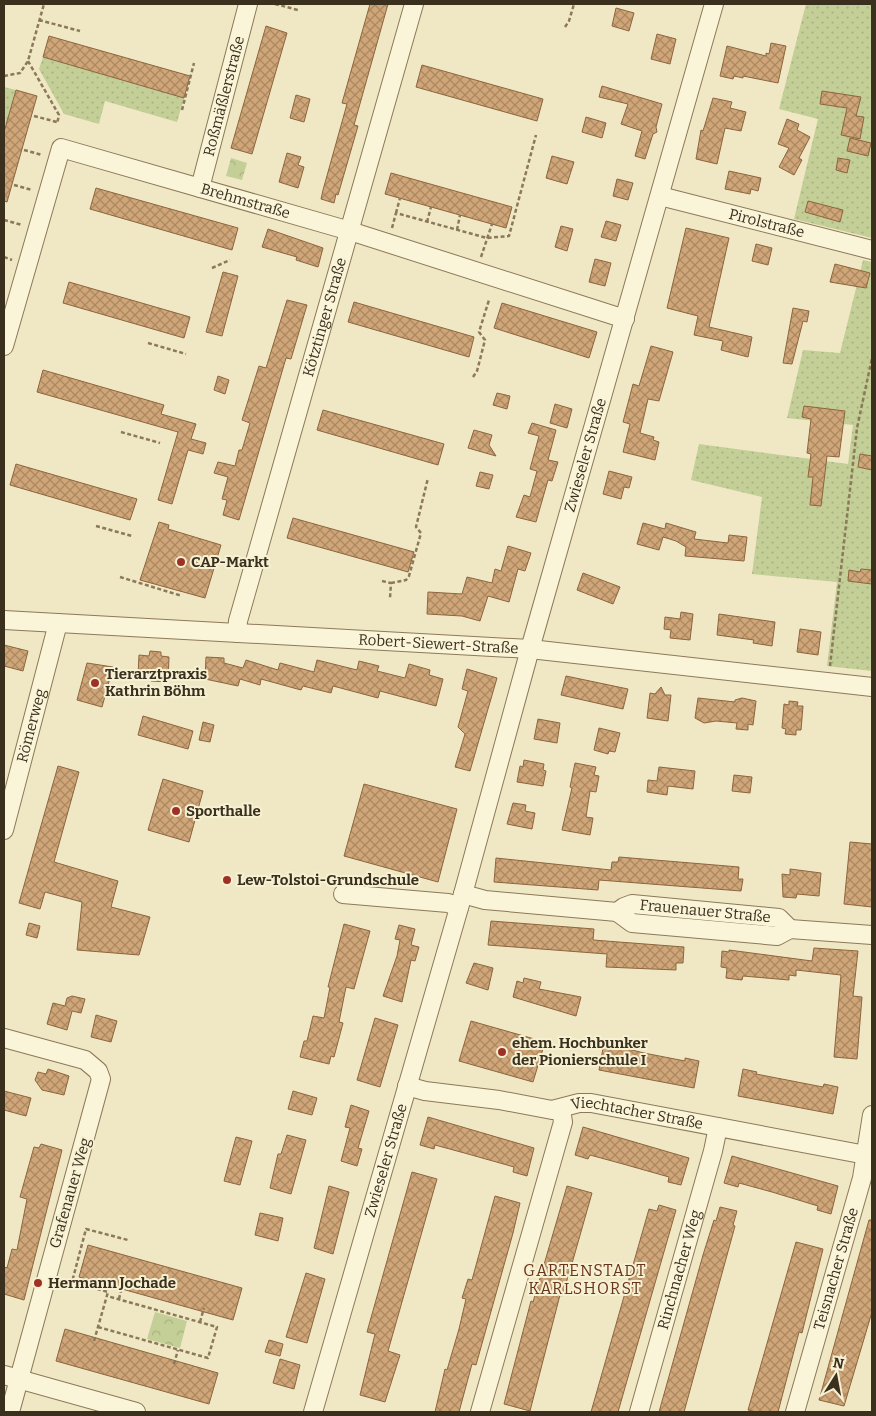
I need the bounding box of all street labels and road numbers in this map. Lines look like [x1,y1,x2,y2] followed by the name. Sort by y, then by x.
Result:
[200,34,248,158] street label: Roßmäßlerstraße
[199,180,292,222] street label: Brehmstraße
[727,205,806,241] street label: Pirolstraße
[299,255,350,379] street label: Kötztinger Straße
[561,396,610,514] street label: Zwieseler Straße
[358,631,519,657] street label: Robert-Siewert-Straße
[13,687,50,764] street label: Römerweg
[639,896,771,926] street label: Frauenauer Straße
[569,1094,705,1133] street label: Viechtacher Straße
[361,1101,411,1219] street label: Zwieseler Straße
[46,1136,94,1250] street label: Grafenauer Weg
[810,1205,862,1332] street label: Teisnacher Straße
[654,1208,705,1332] street label: Rinchnacher Weg

